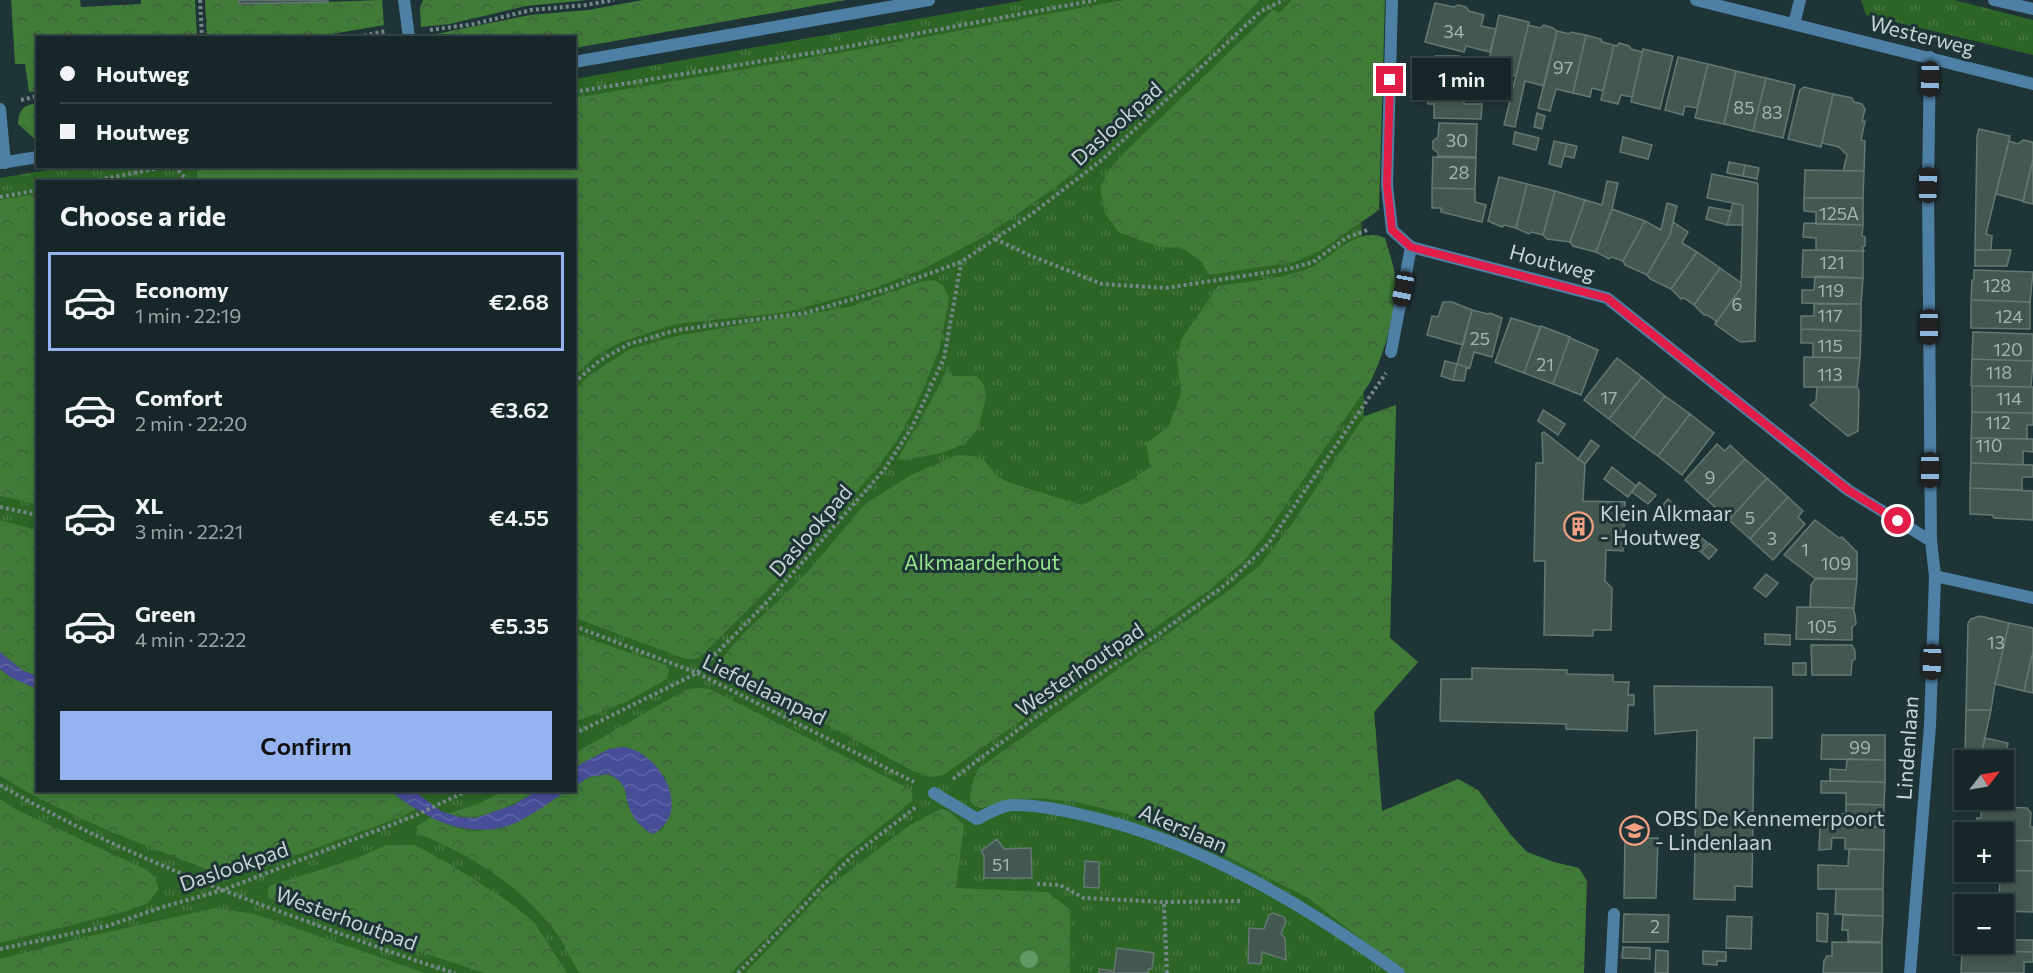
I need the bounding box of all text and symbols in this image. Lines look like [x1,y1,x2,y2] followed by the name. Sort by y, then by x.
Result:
[1867,9,1977,60] street label: Westerweg
[1443,20,1465,42] house number: 34
[1553,56,1573,78] house number: 97
[1411,59,1510,101] callout: 1 min
[96,60,189,87] text: Houtweg
[1921,61,1939,97] car
[1376,66,1403,93] route end
[1438,67,1485,91] text: 1 min
[1066,76,1166,170] street label: Daslookpad
[1733,96,1755,118] house number: 85
[1761,101,1783,123] house number: 83
[96,118,189,145] text: Houtweg
[1446,129,1468,151] house number: 30
[1449,161,1470,183] house number: 28
[1919,167,1937,203] car
[60,199,226,232] text: Choose a ride
[1819,202,1859,224] house number: 125A
[1507,238,1598,285] street label: Houtweg
[1819,251,1845,273] house number: 121
[1391,270,1415,308] car
[1983,274,2011,296] house number: 128
[63,275,117,329] icon: car
[135,276,229,303] text: Economy
[1818,279,1844,301] house number: 119
[489,288,549,315] text: €2.68
[1732,293,1742,315] house number: 6
[135,303,241,327] text: 1 min · 22:19
[1818,304,1842,326] house number: 117
[1995,305,2023,327] house number: 124
[1920,309,1938,345] car
[1470,327,1490,349] house number: 25
[1817,334,1843,356] house number: 115
[1993,338,2023,360] house number: 120
[1536,353,1554,375] house number: 21
[1986,361,2012,383] house number: 118
[1817,363,1843,385] house number: 113
[63,383,117,437] icon: car
[135,384,223,411] text: Comfort
[1600,386,1618,408] house number: 17
[1996,387,2022,409] house number: 114
[490,396,549,423] text: €3.62
[135,411,247,435] text: 2 min · 22:20
[1985,411,2011,433] house number: 112
[1975,434,2003,456] house number: 110
[1921,452,1939,488] car
[1705,466,1715,488] house number: 9
[763,479,856,581] street label: Daslookpad
[63,491,117,545] icon: car
[135,492,163,519] text: XL
[1600,500,1732,549] place label: Klein Alkmaar - Houtweg
[489,504,549,531] text: €4.55
[1745,506,1755,528] house number: 5
[1884,507,1911,534] route start
[1563,510,1595,542] building icon: Klein Alkmaar - Houtweg
[135,519,243,543] text: 3 min · 22:21
[1767,527,1777,549] house number: 3
[1801,538,1809,560] house number: 1
[904,549,1060,574] park label: Alkmaarderhout
[1821,552,1851,574] house number: 109
[63,599,117,653] icon: car
[135,600,196,627] text: Green
[490,612,549,639] text: €5.35
[1807,615,1837,637] house number: 105
[1010,617,1148,721] street label: Westerhoutpad
[135,627,246,651] text: 4 min · 22:22
[1987,631,2005,653] house number: 13
[1922,644,1942,680] car
[699,648,831,729] street label: Liefdelaanpad
[1890,695,1923,801] street label: Lindenlaan
[60,711,552,780] button: Confirm
[1849,736,1871,758] house number: 99
[1954,750,2014,810] north arrow
[1954,750,2014,954] map controls
[1136,798,1231,857] street label: Akerslaan
[1655,805,1885,854] place label: OBS De Kennemerpoort - Lindenlaan
[1618,815,1650,847] school or university icon: OBS De Kennemerpoort - Lindenlaan
[1954,822,2014,882] button: +
[176,835,291,896] street label: Daslookpad
[992,853,1010,875] house number: 51
[272,880,421,955] street label: Westerhoutpad
[1954,894,2014,954] button: −
[1650,915,1660,937] house number: 2

